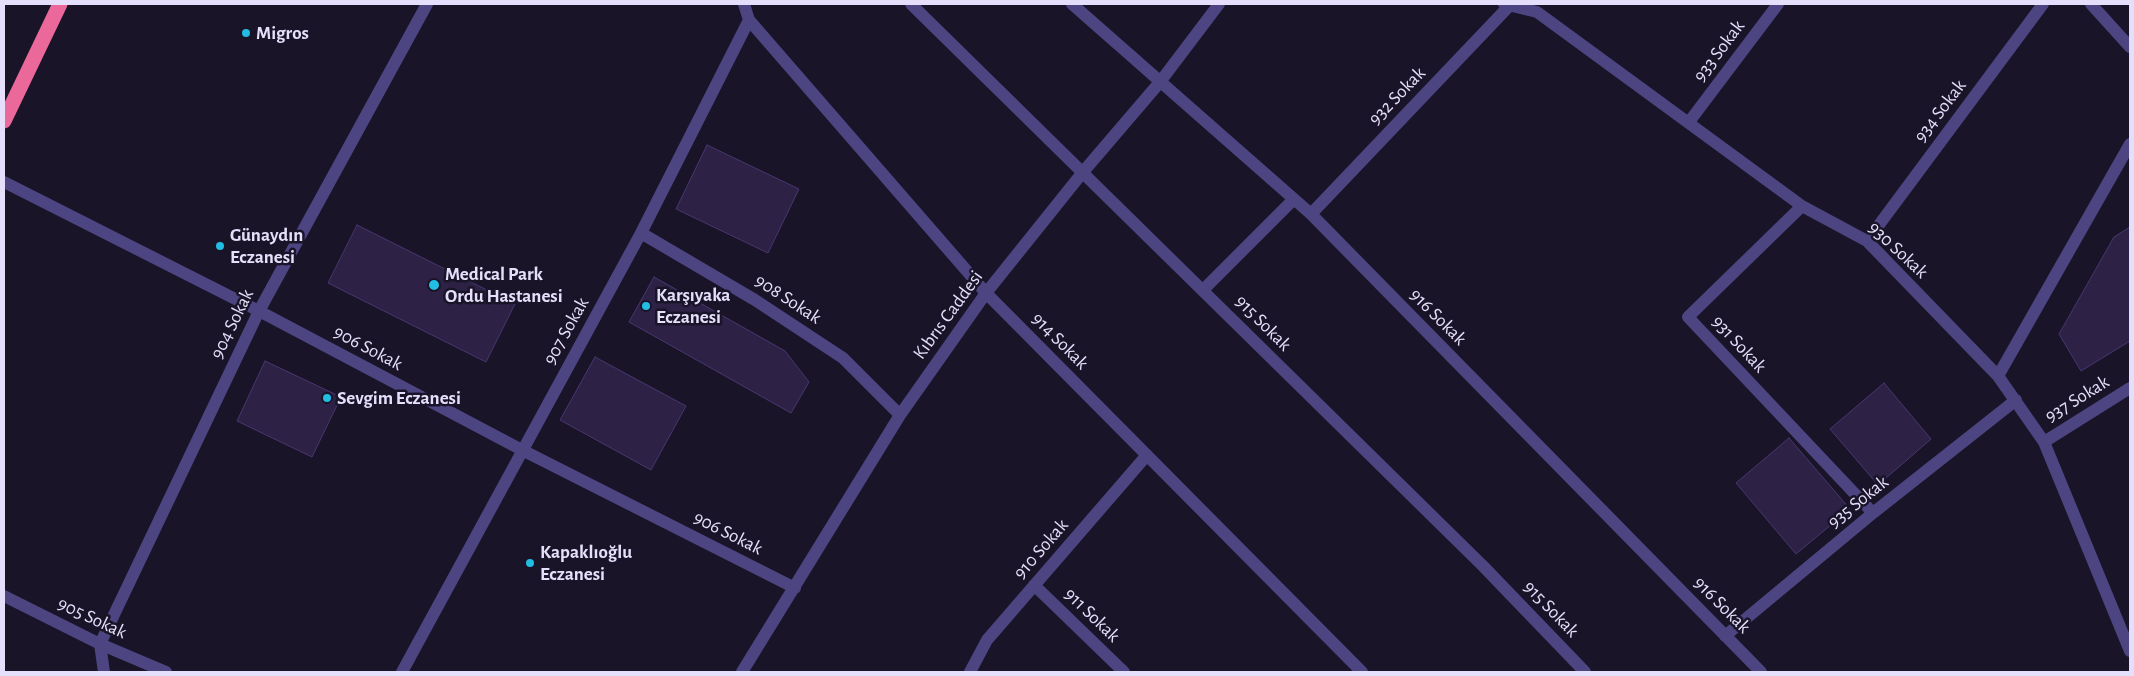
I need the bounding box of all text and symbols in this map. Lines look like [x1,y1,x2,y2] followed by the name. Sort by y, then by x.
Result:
[1688,16,1750,86] street label: 933 Sokak
[256,22,309,44] place label: Migros
[240,27,252,39] marker: Migros
[1364,62,1430,130] street label: 932 Sokak
[1909,75,1971,147] street label: 934 Sokak
[1863,217,1933,283] street label: 930 Sokak
[230,224,303,268] place label: Günaydın Eczanesi
[214,240,226,252] marker: Günaydın Eczanesi
[445,263,563,307] place label: Medical Park Ordu Hastanesi
[908,266,988,364] street label: Kıbrıs Caddesi
[750,269,826,329] street label: 908 Sokak
[427,278,441,292] marker: Medical Park Ordu Hastanesi
[656,284,730,328] place label: Karşıyaka Eczanesi
[1405,284,1471,350] street label: 916 Sokak
[205,285,259,363] street label: 904 Sokak
[1230,290,1296,356] street label: 915 Sokak
[538,293,594,369] street label: 907 Sokak
[640,300,652,312] marker: Karşıyaka Eczanesi
[1027,308,1093,374] street label: 914 Sokak
[1707,311,1771,377] street label: 931 Sokak
[330,320,406,376] street label: 906 Sokak
[2041,370,2113,428] street label: 937 Sokak
[337,387,461,409] place label: Sevgim Eczanesi
[321,392,333,404] marker: Sevgim Eczanesi
[1823,471,1893,533] street label: 935 Sokak
[690,506,766,560] street label: 906 Sokak
[1009,514,1073,584] street label: 910 Sokak
[540,541,632,585] place label: Kapaklıoğlu Eczanesi
[524,557,536,569] marker: Kapaklıoğlu Eczanesi
[1689,572,1755,638] street label: 916 Sokak
[1518,576,1584,642] street label: 915 Sokak
[1059,583,1125,647] street label: 911 Sokak
[54,592,130,644] street label: 905 Sokak

